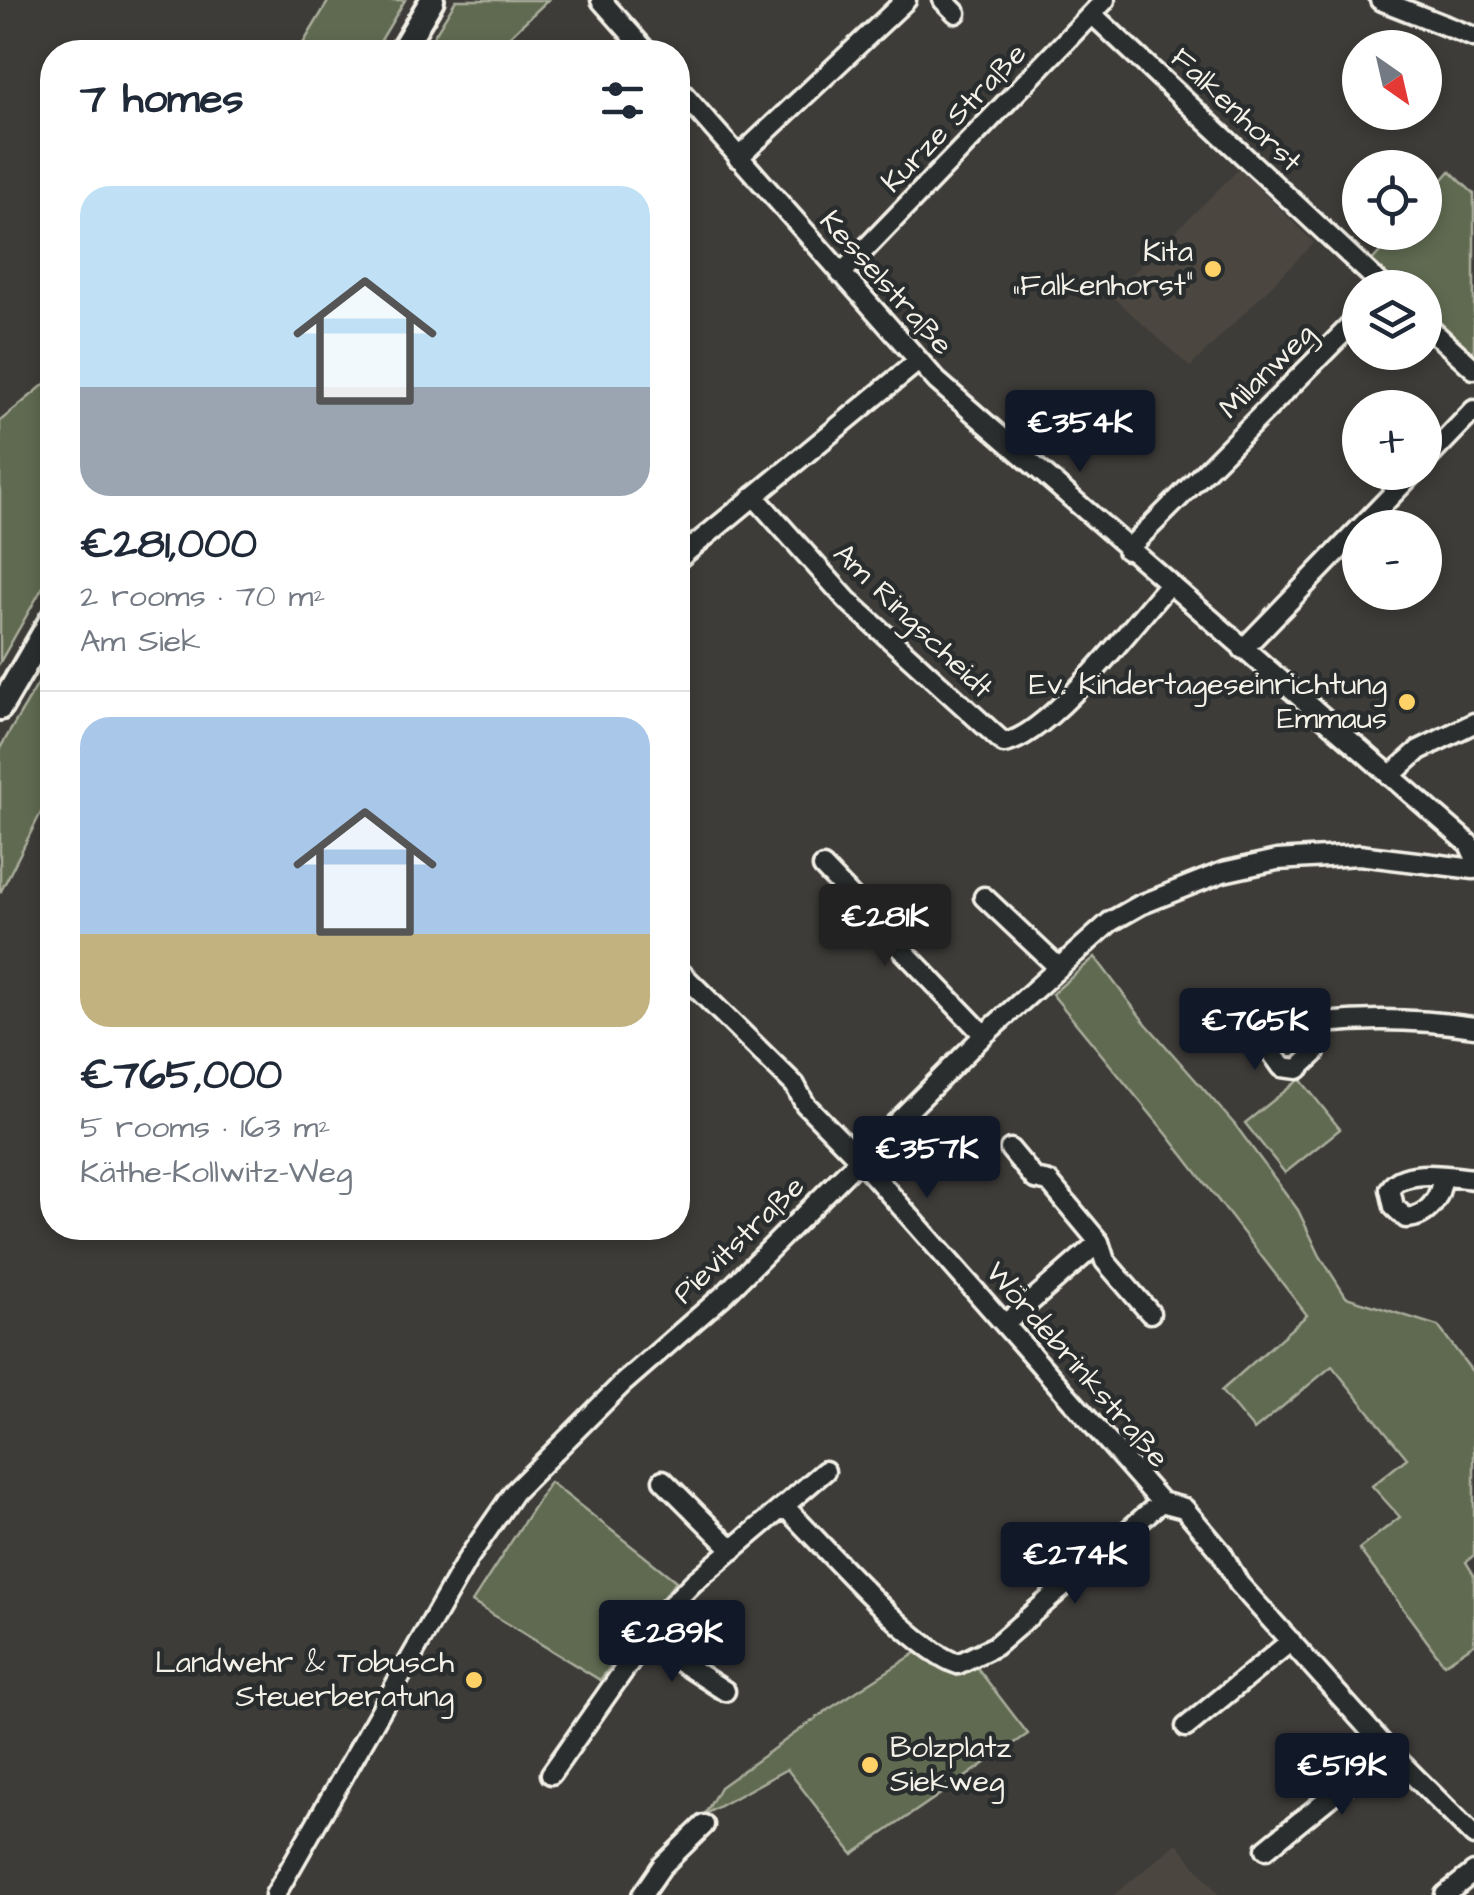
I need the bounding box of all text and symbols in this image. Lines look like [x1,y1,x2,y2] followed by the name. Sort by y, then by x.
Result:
[1342,30,1442,130] north arrow
[1342,30,1442,610] map controls
[872,34,1036,202] street label: Kurze Straße
[1161,38,1311,182] street label: Falkenhorst
[80,71,244,129] text: 7 homes
[595,73,650,128] icon: filters
[1342,150,1442,250] button: locate
[809,201,963,365] street label: Kesselstraße
[1012,231,1193,307] place label: Kita „Falkenhorst“
[275,251,455,431] icon: home
[1202,258,1224,280] marker: Kita „Falkenhorst“
[1342,270,1442,370] button: layers
[1210,314,1325,429] street label: Milanweg
[1010,390,1150,475] pin: €354K
[1342,390,1442,490] button: +
[1027,400,1133,445] text: €354K
[1342,510,1442,610] button: −
[80,516,257,574] text: €281,000
[823,534,1002,709] street label: Am Ringscheidt
[80,574,325,619] text: 2 rooms · 70 m²
[80,619,201,664] text: Am Siek
[1029,664,1387,740] place label: Ev. Kindertageseinrichtung Emmaus
[1396,691,1418,713] marker: Ev. Kindertageseinrichtung Emmaus
[275,782,455,962] icon: home
[815,884,955,969] pin: €281K
[841,894,929,939] text: €281K
[1185,988,1325,1073] pin: €765K
[1201,998,1309,1043] text: €765K
[80,1047,282,1105] text: €765,000
[80,1105,330,1150] text: 5 rooms · 163 m²
[857,1116,997,1201] pin: €357K
[875,1126,979,1171] text: €357K
[80,1150,352,1195] text: Käthe-Kollwitz-Weg
[664,1166,814,1314] street label: Pievitstraße
[975,1253,1179,1477] street label: Wördebrinkstraße
[1005,1522,1145,1607] pin: €274K
[1023,1532,1127,1577] text: €274K
[602,1600,742,1685] pin: €289K
[621,1610,723,1655] text: €289K
[155,1642,454,1719] place label: Landwehr & Tobusch Steuerberatung
[463,1669,485,1691] marker: Landwehr & Tobusch Steuerberatung
[890,1727,1012,1804] place label: Bolzplatz Siekweg
[1272,1733,1412,1818] pin: €519K
[1297,1743,1387,1788] text: €519K
[859,1754,881,1776] marker: Bolzplatz Siekweg

